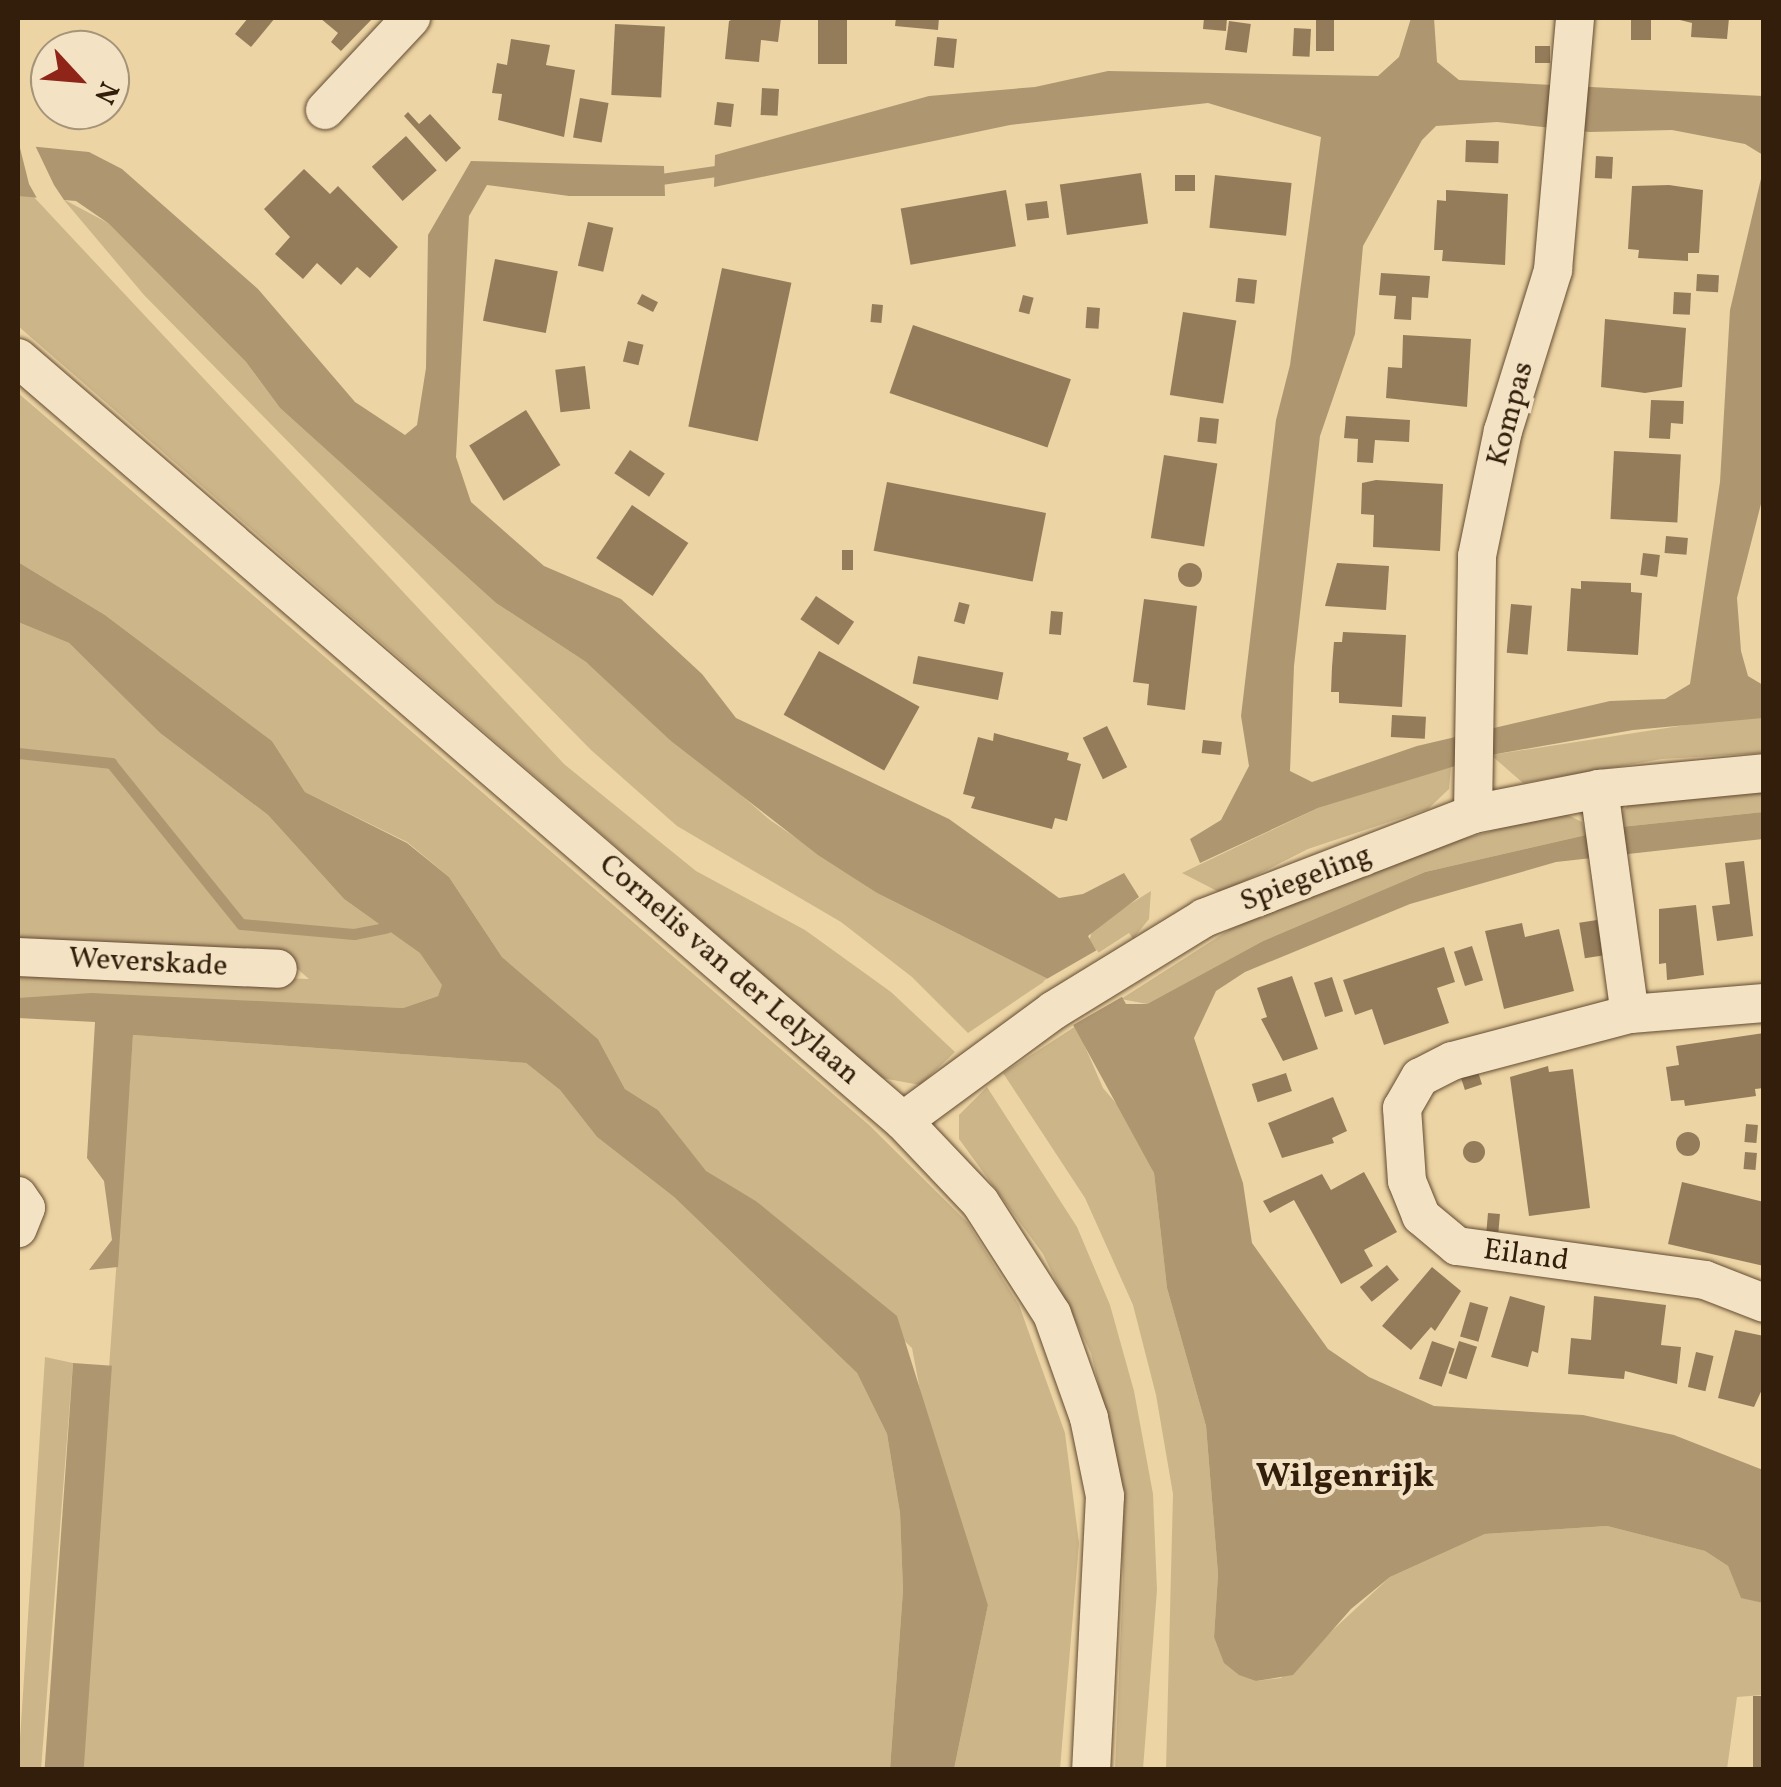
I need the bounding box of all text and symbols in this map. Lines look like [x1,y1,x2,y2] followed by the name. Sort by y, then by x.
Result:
[30,30,130,130] north arrow
[84,75,128,110] text: N
[1480,358,1542,470] street label: Kompas
[1235,838,1377,920] street label: Spiegeling
[591,847,867,1093] street label: Cornelis van der Lelylaan
[68,941,228,985] street label: Weverskade
[1481,1232,1571,1280] street label: Eiland
[1256,1456,1434,1498] district label: Wilgenrijk

